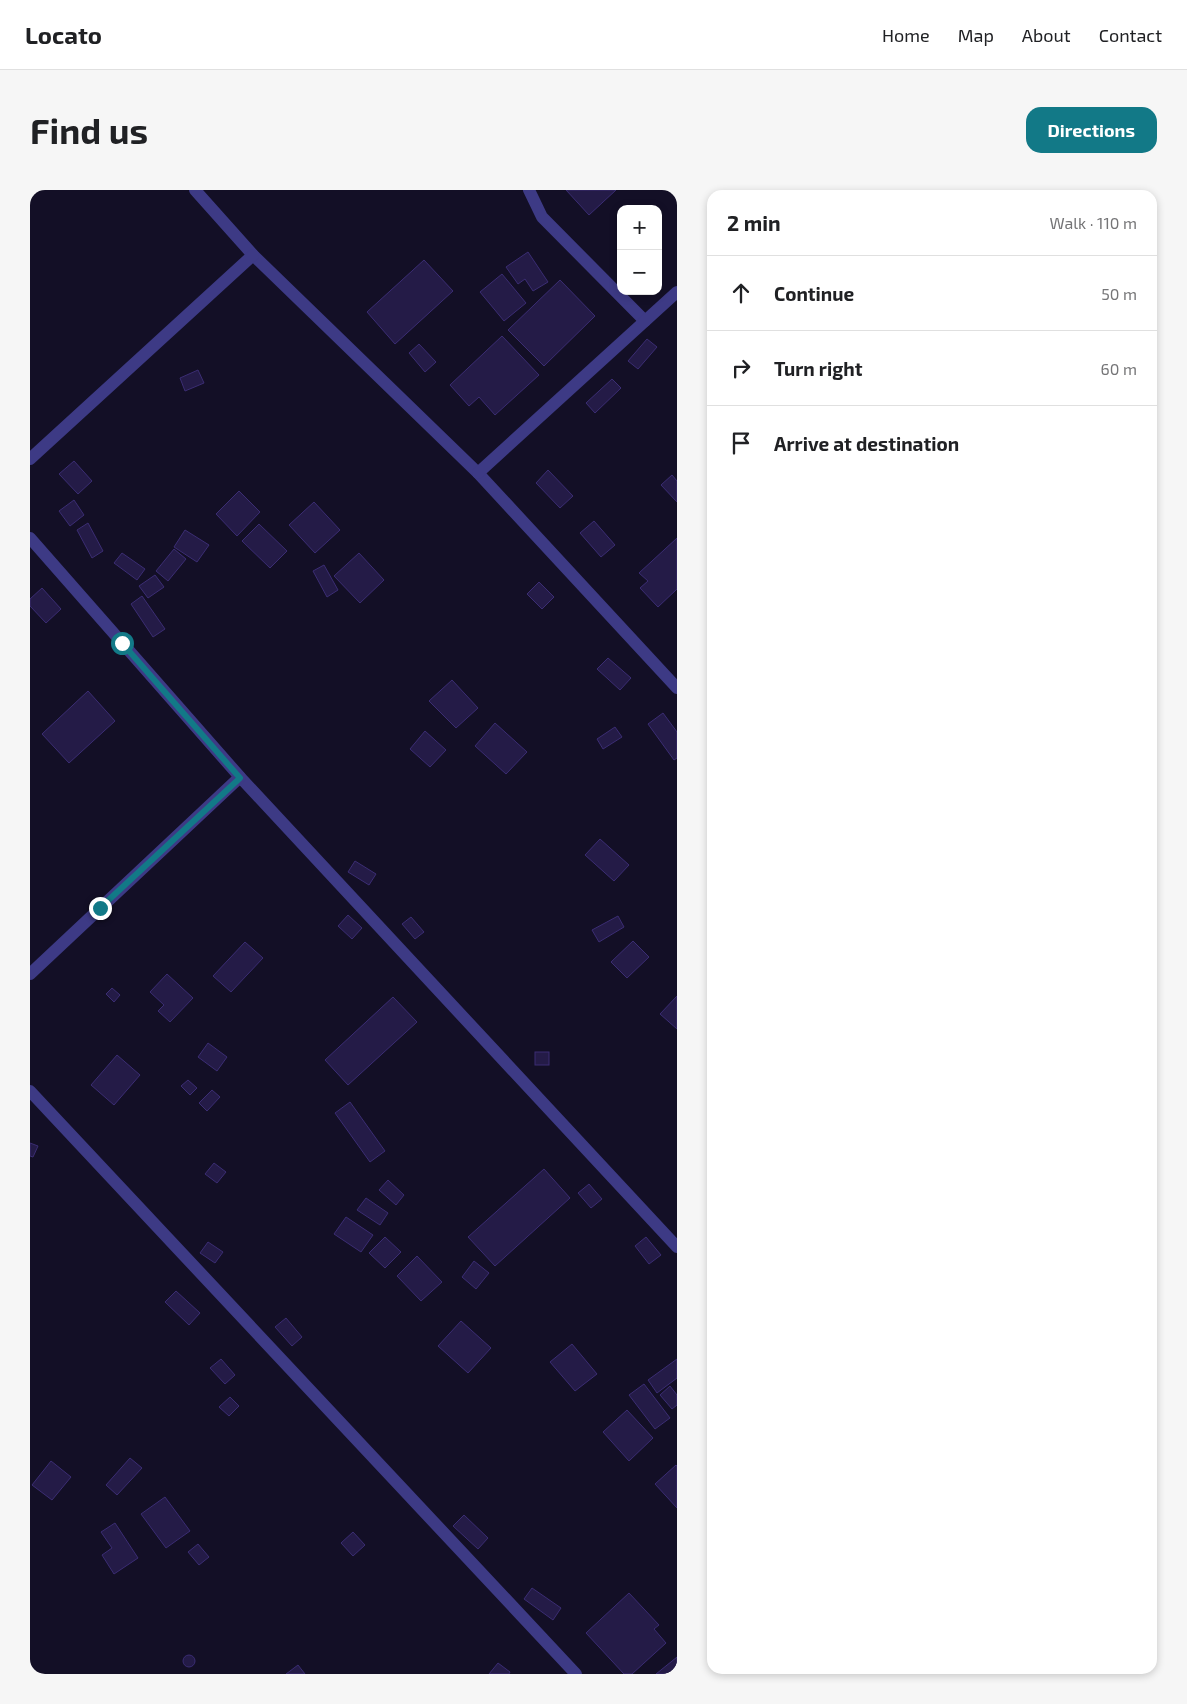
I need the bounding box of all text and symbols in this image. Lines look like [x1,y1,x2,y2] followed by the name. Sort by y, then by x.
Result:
[25,20,102,49] text: Locato
[882,24,930,46] text: Home
[958,24,994,46] text: Map
[1022,24,1071,46] text: About
[1099,24,1162,46] text: Contact
[1026,107,1157,153] button: Directions
[30,109,148,151] text: Find us
[617,205,662,295] map controls
[617,205,662,250] button: +
[727,210,781,235] text: 2 min
[1050,213,1137,232] text: Walk · 110 m
[617,250,662,295] button: −
[727,279,755,307] icon: ahead
[774,282,854,305] text: Continue
[1101,284,1137,303] text: 50 m
[727,354,755,382] icon: right
[774,357,862,380] text: Turn right
[1101,359,1137,378] text: 60 m
[727,429,755,457] icon: arrive
[774,432,959,455] text: Arrive at destination
[111,632,134,655] route start
[89,897,112,920] route end

